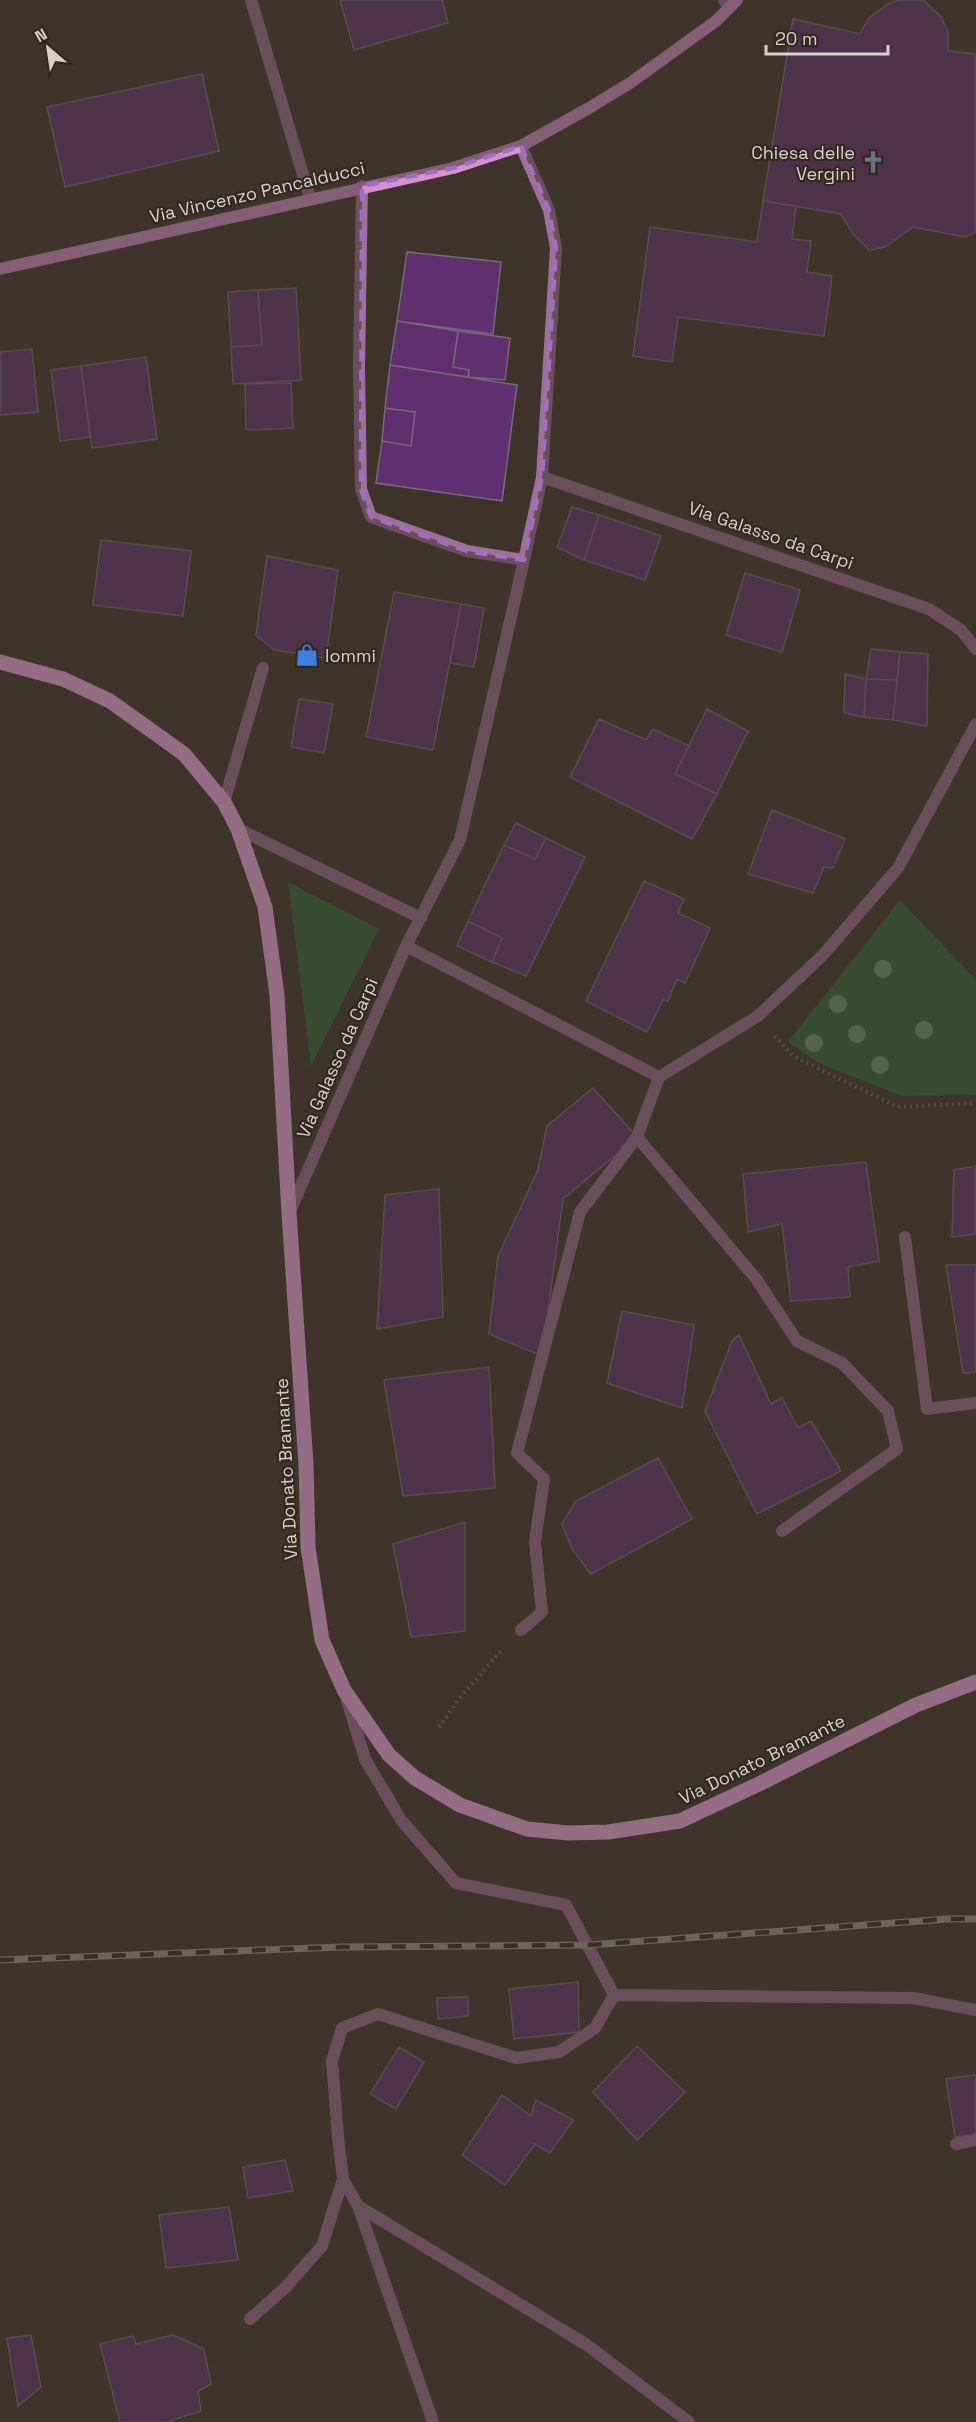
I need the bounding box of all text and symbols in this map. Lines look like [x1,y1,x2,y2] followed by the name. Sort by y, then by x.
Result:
[18,18,78,78] north arrow
[766,18,888,56] scale bar
[31,24,51,47] text: N
[775,27,818,50] text: 20 m
[751,141,855,185] place label: Chiesa delle Vergini
[860,149,886,175] church icon: Chiesa delle Vergini
[147,156,367,228] street label: Via Vincenzo Pancalducci
[685,496,857,574] street label: Via Galasso da Carpi
[294,642,320,668] shop icon: Iommi
[325,644,376,667] place label: Iommi
[291,974,383,1142] street label: Via Galasso da Carpi
[270,1377,302,1561] street label: Via Donato Bramante
[675,1709,849,1809] street label: Via Donato Bramante

